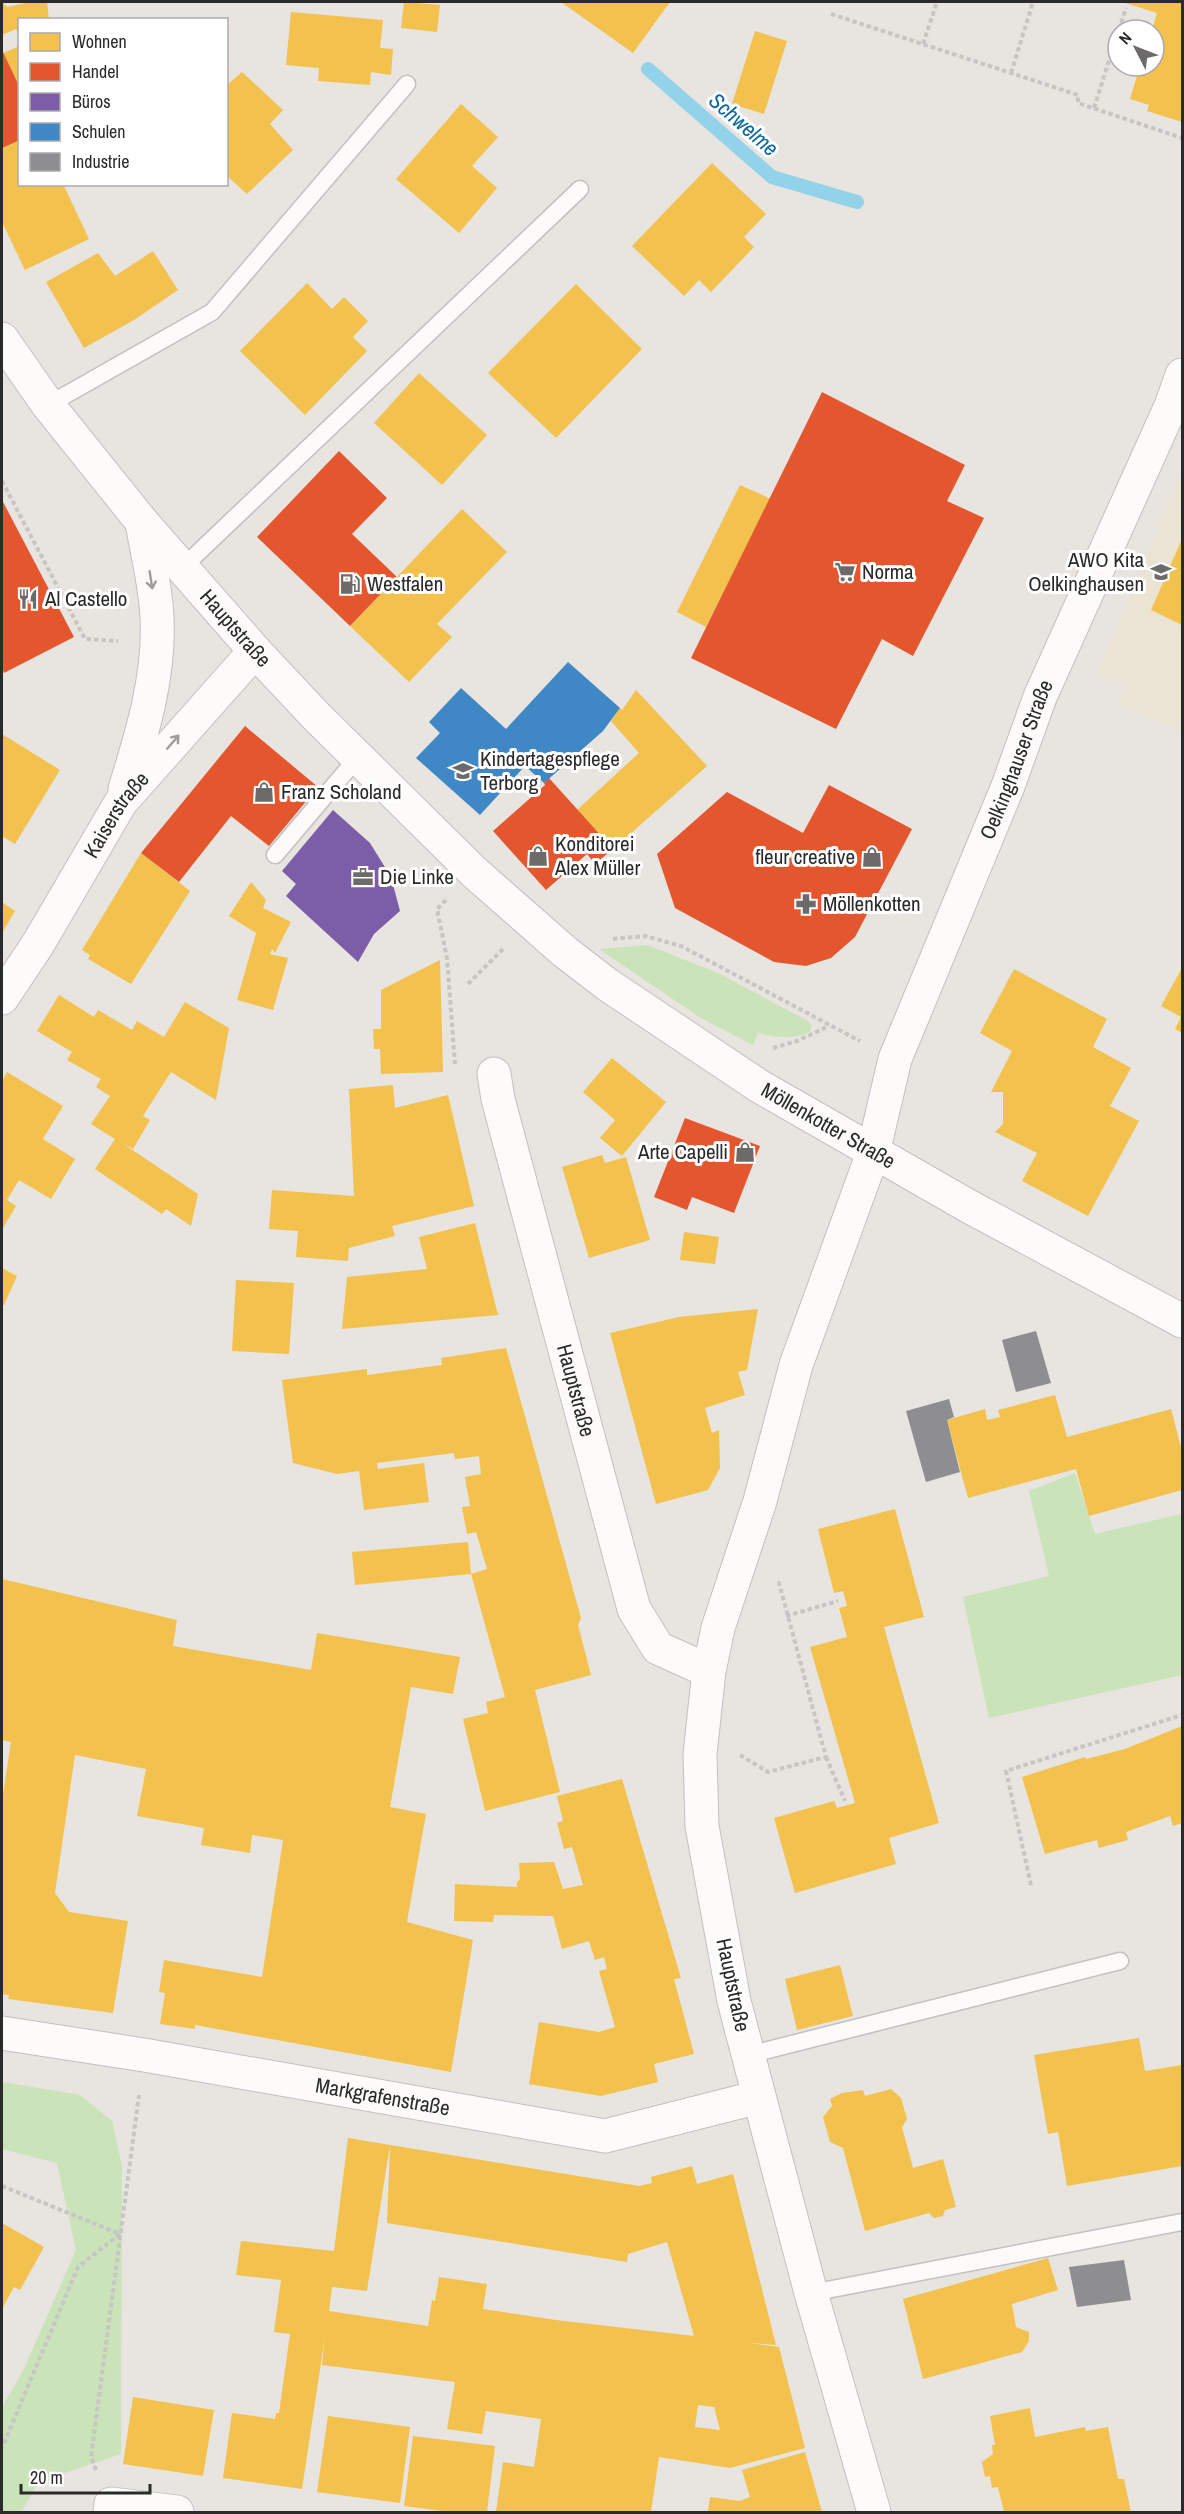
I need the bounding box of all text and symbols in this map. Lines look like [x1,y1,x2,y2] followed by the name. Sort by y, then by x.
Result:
[18,18,228,186] legend
[1106,18,1166,78] north arrow
[1114,27,1136,49] text: N
[72,29,127,54] text: Wohnen
[72,59,119,84] text: Handel
[703,85,785,163] water label: Schwelme
[72,89,111,114] text: Büros
[72,119,125,144] text: Schulen
[72,149,129,174] text: Industrie
[1028,545,1144,598] place label: AWO Kita Oelkinghausen
[862,557,914,586] place label: Norma
[833,560,857,584] supermarket icon: Norma
[1149,560,1173,584] school or university icon: AWO Kita Oelkinghausen
[367,569,443,598] place label: Westfalen
[146,570,157,589] one-way arrow
[338,572,362,596] fuel station icon: Westfalen
[193,583,278,673] street label: Hauptstraße
[44,584,127,613] place label: Al Castello
[16,587,40,611] restaurant icon: Al Castello
[973,675,1060,844] street label: Oelkinghauser Straße
[166,735,180,750] one-way arrow
[480,744,620,797] place label: Kindertagespflege Terborg
[451,759,475,783] school or university icon: Kindertagespflege Terborg
[76,765,155,863] street label: Kaiserstraße
[281,777,402,806] place label: Franz Scholand
[252,780,276,804] shop icon: Franz Scholand
[554,829,640,882] place label: Konditorei Alex Müller
[755,842,855,871] place label: fleur creative
[526,844,550,868] shop icon: Konditorei Alex Müller
[860,845,884,869] shop icon: fleur creative
[380,862,454,891] place label: Die Linke
[351,865,375,889] office icon: Die Linke
[823,889,921,918] place label: Möllenkotten
[794,892,818,916] pharmacy icon: Möllenkotten
[756,1075,901,1175] street label: Möllenkotter Straße
[637,1137,728,1166] place label: Arte Capelli
[733,1140,757,1164] shop icon: Arte Capelli
[550,1341,602,1440] street label: Hauptstraße
[709,1936,758,2034] street label: Hauptstraße
[313,2070,452,2122] street label: Markgrafenstraße
[21,2457,150,2495] scale bar
[30,2465,63,2490] text: 20 m

